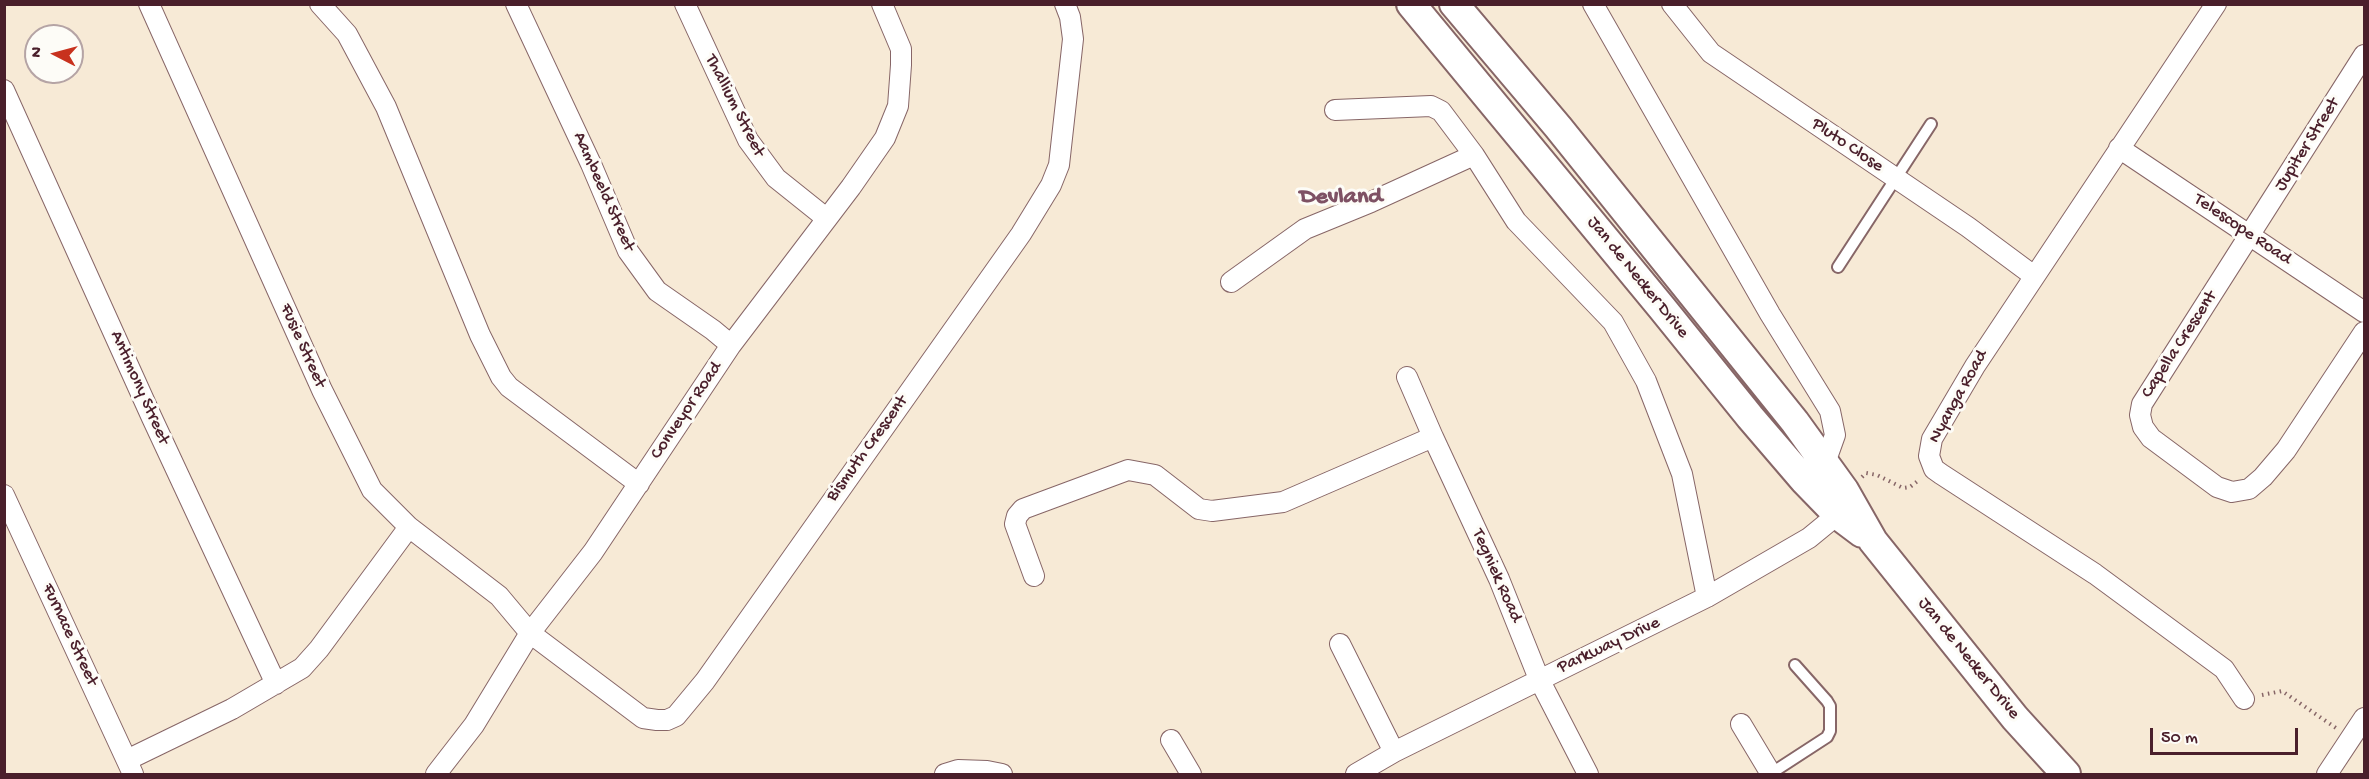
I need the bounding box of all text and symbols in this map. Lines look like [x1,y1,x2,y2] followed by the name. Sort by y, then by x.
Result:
[24,24,84,84] north arrow
[28,46,48,58] text: N
[699,51,769,161] street label: Thallium Street
[2271,94,2345,196] street label: Jupiter Street
[1807,114,1887,178] street label: Pluto Close
[567,129,639,255] street label: Aambeeld Street
[1300,184,1382,212] district label: Devland
[2189,189,2295,271] street label: Telescope Road
[1581,213,1693,343] street label: Jan de Necker Drive
[2137,287,2223,403] street label: Capella Crescent
[274,301,330,391] street label: Fusie Street
[104,328,174,448] street label: Antimony Street
[1925,347,1993,447] street label: Nyanga Road
[646,358,728,464] street label: Conveyor Road
[822,392,914,506] street label: Bismuth Crescent
[1466,526,1526,626] street label: Tegniek Road
[36,580,102,690] street label: Furnace Street
[1912,594,2024,724] street label: Jan de Necker Drive
[1554,613,1664,679] street label: Parkway Drive
[2153,716,2302,754] scale bar
[2161,728,2198,749] text: 50 m

